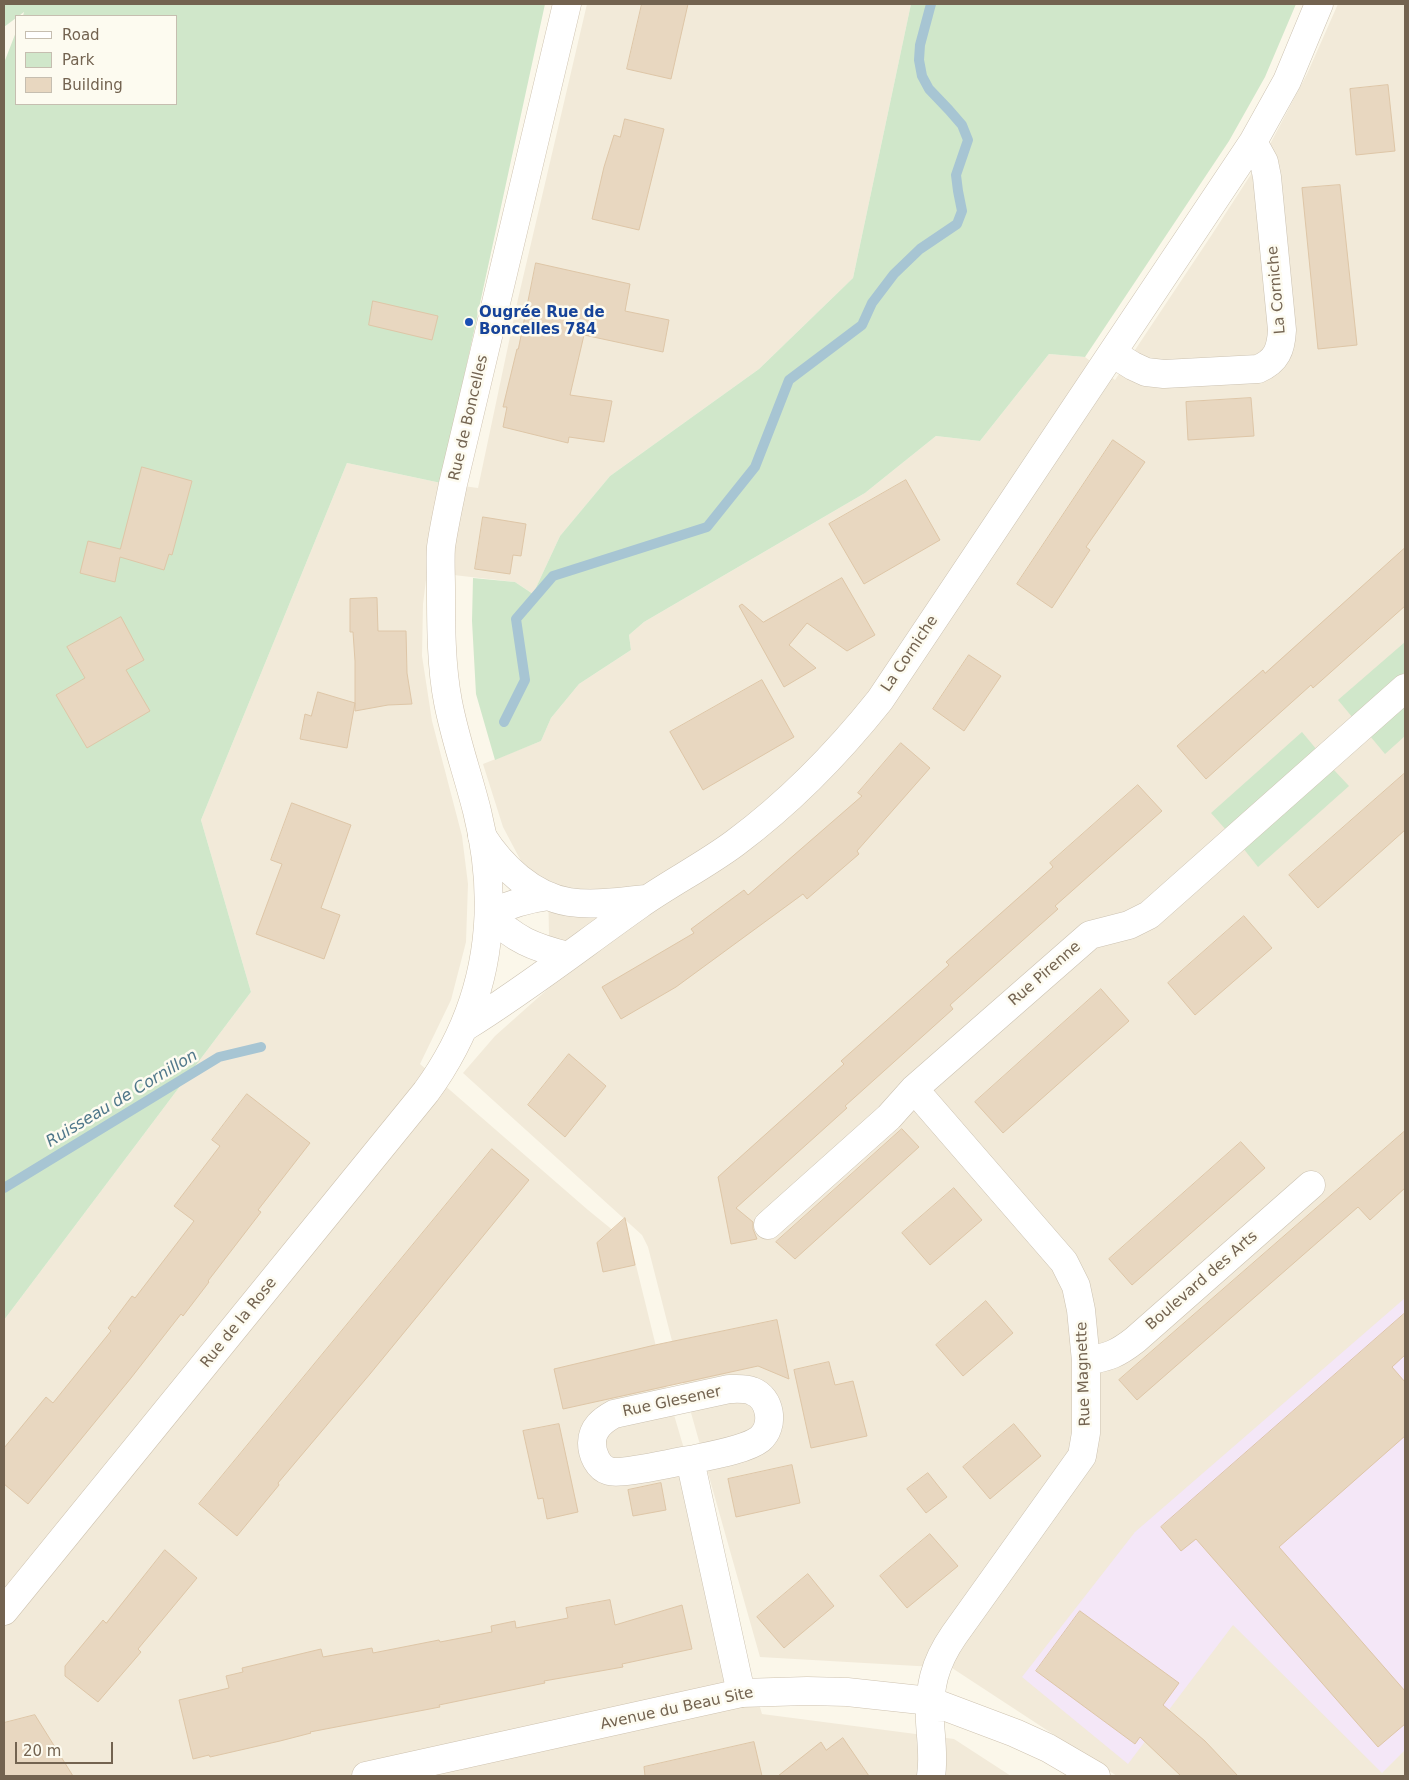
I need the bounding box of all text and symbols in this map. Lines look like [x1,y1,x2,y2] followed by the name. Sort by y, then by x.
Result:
[15,15,178,105] legend
[62,26,100,44] text: Road
[62,51,94,69] text: Park
[62,76,123,94] text: Building
[1264,245,1290,335] street label: La Corniche
[479,304,605,339] place label: Ougrée Rue de Boncelles 784
[463,316,475,328] marker: Ougrée Rue de Boncelles 784
[446,353,492,483] street label: Rue de Boncelles
[878,612,942,696] street label: La Corniche
[1005,938,1085,1010] street label: Rue Pirenne
[43,1046,201,1152] water label: Ruisseau de Cornillon
[1142,1228,1262,1334] street label: Boulevard des Arts
[197,1274,281,1372] street label: Rue de la Rose
[1073,1321,1095,1427] street label: Rue Magnette
[621,1383,723,1421] street label: Rue Glesener
[599,1684,755,1734] street label: Avenue du Beau Site
[18,1732,115,1764] scale bar
[23,1742,61,1760] text: 20 m

